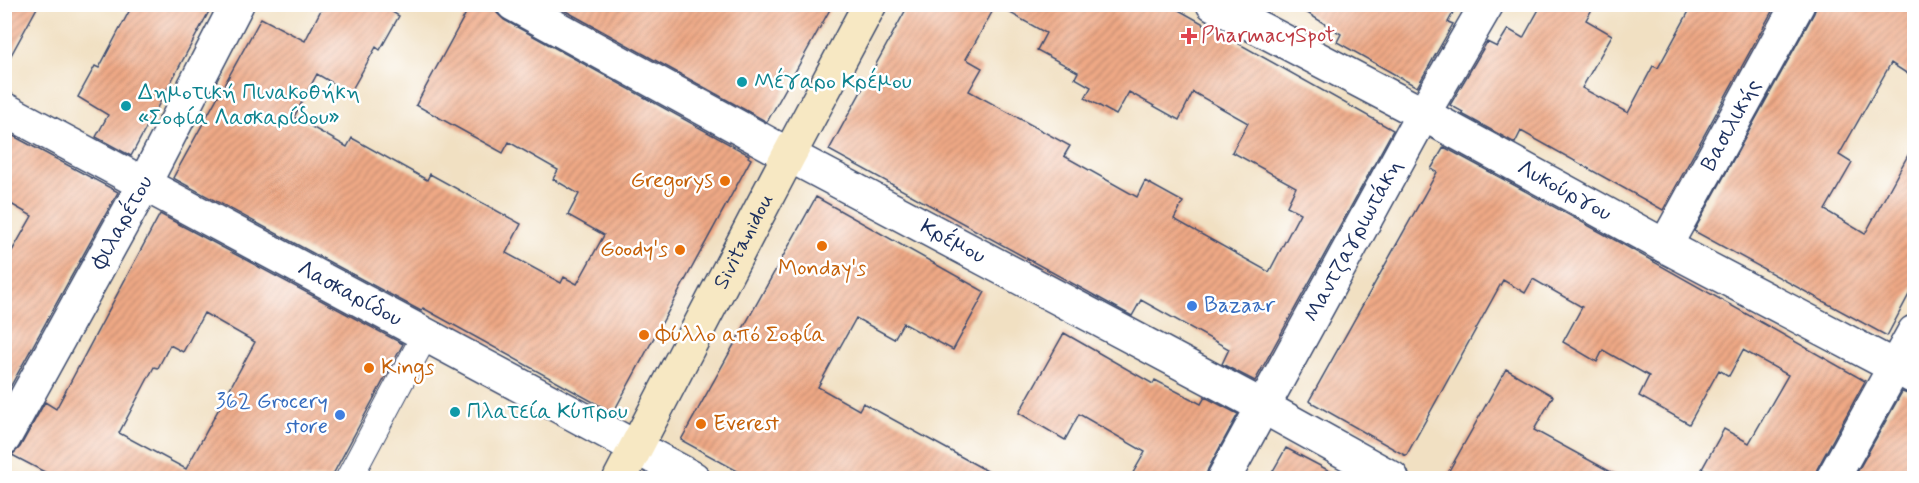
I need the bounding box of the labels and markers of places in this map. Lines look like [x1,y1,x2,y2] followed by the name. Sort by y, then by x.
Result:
[1201,22,1335,50] place label: PharmacySpot
[1182,29,1196,43] marker: PharmacySpot
[754,67,912,96] place label: Μέγαρο Κρέμου
[735,75,749,89] marker: Μέγαρο Κρέμου
[138,79,360,132] place label: Δημοτική Πινακοθήκη «Σοφία Λασκαρίδου»
[119,99,133,113] marker: Δημοτική Πινακοθήκη «Σοφία Λασκαρίδου»
[630,167,713,198] place label: Gregorys
[718,174,732,188] marker: Gregorys
[600,236,668,264] place label: Goody's
[815,239,829,253] marker: Monday's
[673,243,687,257] marker: Goody's
[778,255,866,283] place label: Monday's
[1204,292,1276,320] place label: Bazaar
[1185,299,1199,313] marker: Bazaar
[655,321,825,349] place label: Φύλλο από Σοφία
[637,328,651,342] marker: Φύλλο από Σοφία
[381,354,435,385] place label: Kings
[362,361,376,375] marker: Kings
[216,388,328,441] place label: 362 Grocery store
[467,398,628,426] place label: Πλατεία Κύπρου
[448,405,462,419] marker: Πλατεία Κύπρου
[333,408,347,422] marker: 362 Grocery store
[713,410,779,438] place label: Everest
[694,417,708,431] marker: Everest

